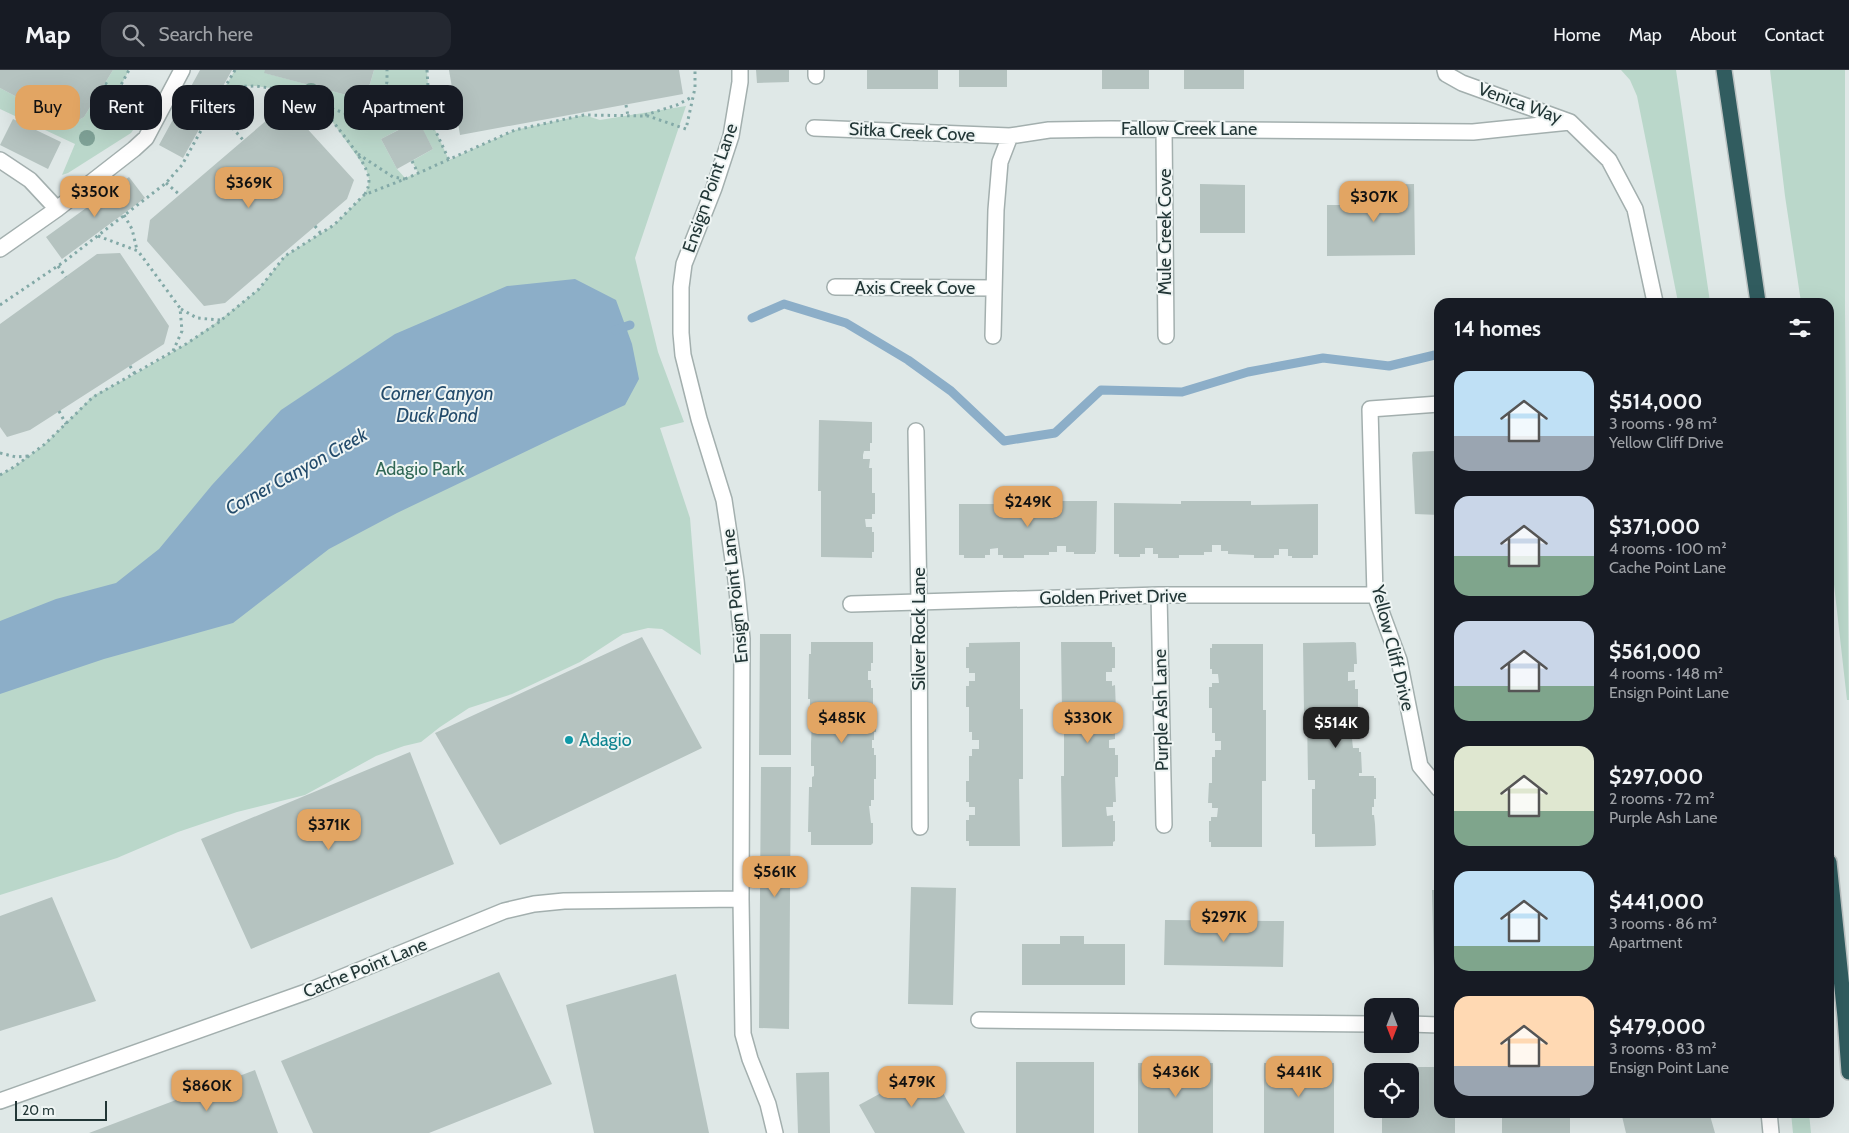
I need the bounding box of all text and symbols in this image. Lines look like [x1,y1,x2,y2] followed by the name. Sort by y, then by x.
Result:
[101,12,451,57] search box
[25,20,71,49] text: Map
[119,21,147,49] icon: search
[159,23,253,46] text: Search here
[1553,24,1601,46] text: Home
[1629,24,1662,46] text: Map
[1690,24,1736,46] text: About
[1764,24,1824,46] text: Contact
[1475,78,1565,128] street label: Venica Way
[15,85,80,130] chip: Buy
[90,85,162,130] chip: Rent
[172,85,254,130] chip: Filters
[264,85,334,130] chip: New
[344,85,463,130] chip: Apartment
[848,118,976,146] street label: Sitka Creek Cove
[1121,118,1257,140] street label: Fallow Creek Lane
[678,121,742,255] street label: Ensign Point Lane
[214,166,284,209] pin: $369K
[1154,169,1176,295] street label: Mule Creek Cove
[226,173,272,192] text: $369K
[60,176,130,218] pin: $350K
[1339,180,1409,223] pin: $307K
[71,182,119,201] text: $350K
[1350,187,1398,206] text: $307K
[855,277,975,299] street label: Axis Creek Cove
[1786,314,1814,342] icon: filters
[1454,316,1541,341] text: 14 homes
[381,382,493,427] water label: Corner Canyon Duck Pond
[1609,389,1702,414] text: $514,000
[1494,391,1554,451] icon: home
[1609,414,1717,433] text: 3 rooms · 98 m²
[221,422,372,520] water label: Corner Canyon Creek
[1609,433,1723,452] text: Yellow Cliff Drive
[375,458,465,480] park label: Adagio Park
[993,486,1063,528] pin: $249K
[1005,492,1051,511] text: $249K
[1609,514,1700,539] text: $371,000
[1494,516,1554,576] icon: home
[717,528,753,664] street label: Ensign Point Lane
[1609,539,1726,558] text: 4 rooms · 100 m²
[1609,558,1726,577] text: Cache Point Lane
[908,567,930,691] street label: Silver Rock Lane
[1367,582,1419,713] street label: Yellow Cliff Drive
[1039,585,1187,609] street label: Golden Privet Drive
[1609,639,1701,664] text: $561,000
[1494,641,1554,701] icon: home
[1149,649,1173,771] street label: Purple Ash Lane
[1609,664,1723,683] text: 4 rooms · 148 m²
[1609,683,1729,702] text: Ensign Point Lane
[807,702,877,744] pin: $485K
[1053,702,1123,744] pin: $330K
[1301,706,1371,749] pin: $514K
[818,708,866,727] text: $485K
[1064,708,1112,727] text: $330K
[1314,713,1358,732] text: $514K
[579,729,632,751] place label: Adagio
[563,734,575,746] marker: Adagio
[1609,764,1703,789] text: $297,000
[1494,766,1554,826] icon: home
[1609,789,1714,808] text: 2 rooms · 72 m²
[294,808,364,851] pin: $371K
[1609,808,1717,827] text: Purple Ash Lane
[308,815,350,834] text: $371K
[740,856,810,898] pin: $561K
[754,862,796,881] text: $561K
[1609,889,1704,914] text: $441,000
[1494,891,1554,951] icon: home
[1189,900,1259,943] pin: $297K
[1202,907,1246,926] text: $297K
[1609,914,1717,933] text: 3 rooms · 86 m²
[300,933,430,1003] street label: Cache Point Lane
[1609,933,1682,952] text: Apartment
[1364,998,1419,1052] north arrow
[1364,998,1419,1118] map controls
[1609,1014,1706,1039] text: $479,000
[1494,1016,1554,1076] icon: home
[1609,1039,1717,1058] text: 3 rooms · 83 m²
[1141,1056,1211,1098] pin: $436K
[1264,1056,1334,1098] pin: $441K
[1609,1058,1729,1077] text: Ensign Point Lane
[1153,1062,1199,1081] text: $436K
[1277,1062,1321,1081] text: $441K
[1364,1063,1419,1118] button: locate
[877,1066,947,1108] pin: $479K
[172,1070,242,1112] pin: $860K
[889,1072,935,1091] text: $479K
[182,1076,232,1095] text: $860K
[15,1098,108,1121] scale bar
[22,1101,55,1119] text: 20 m

